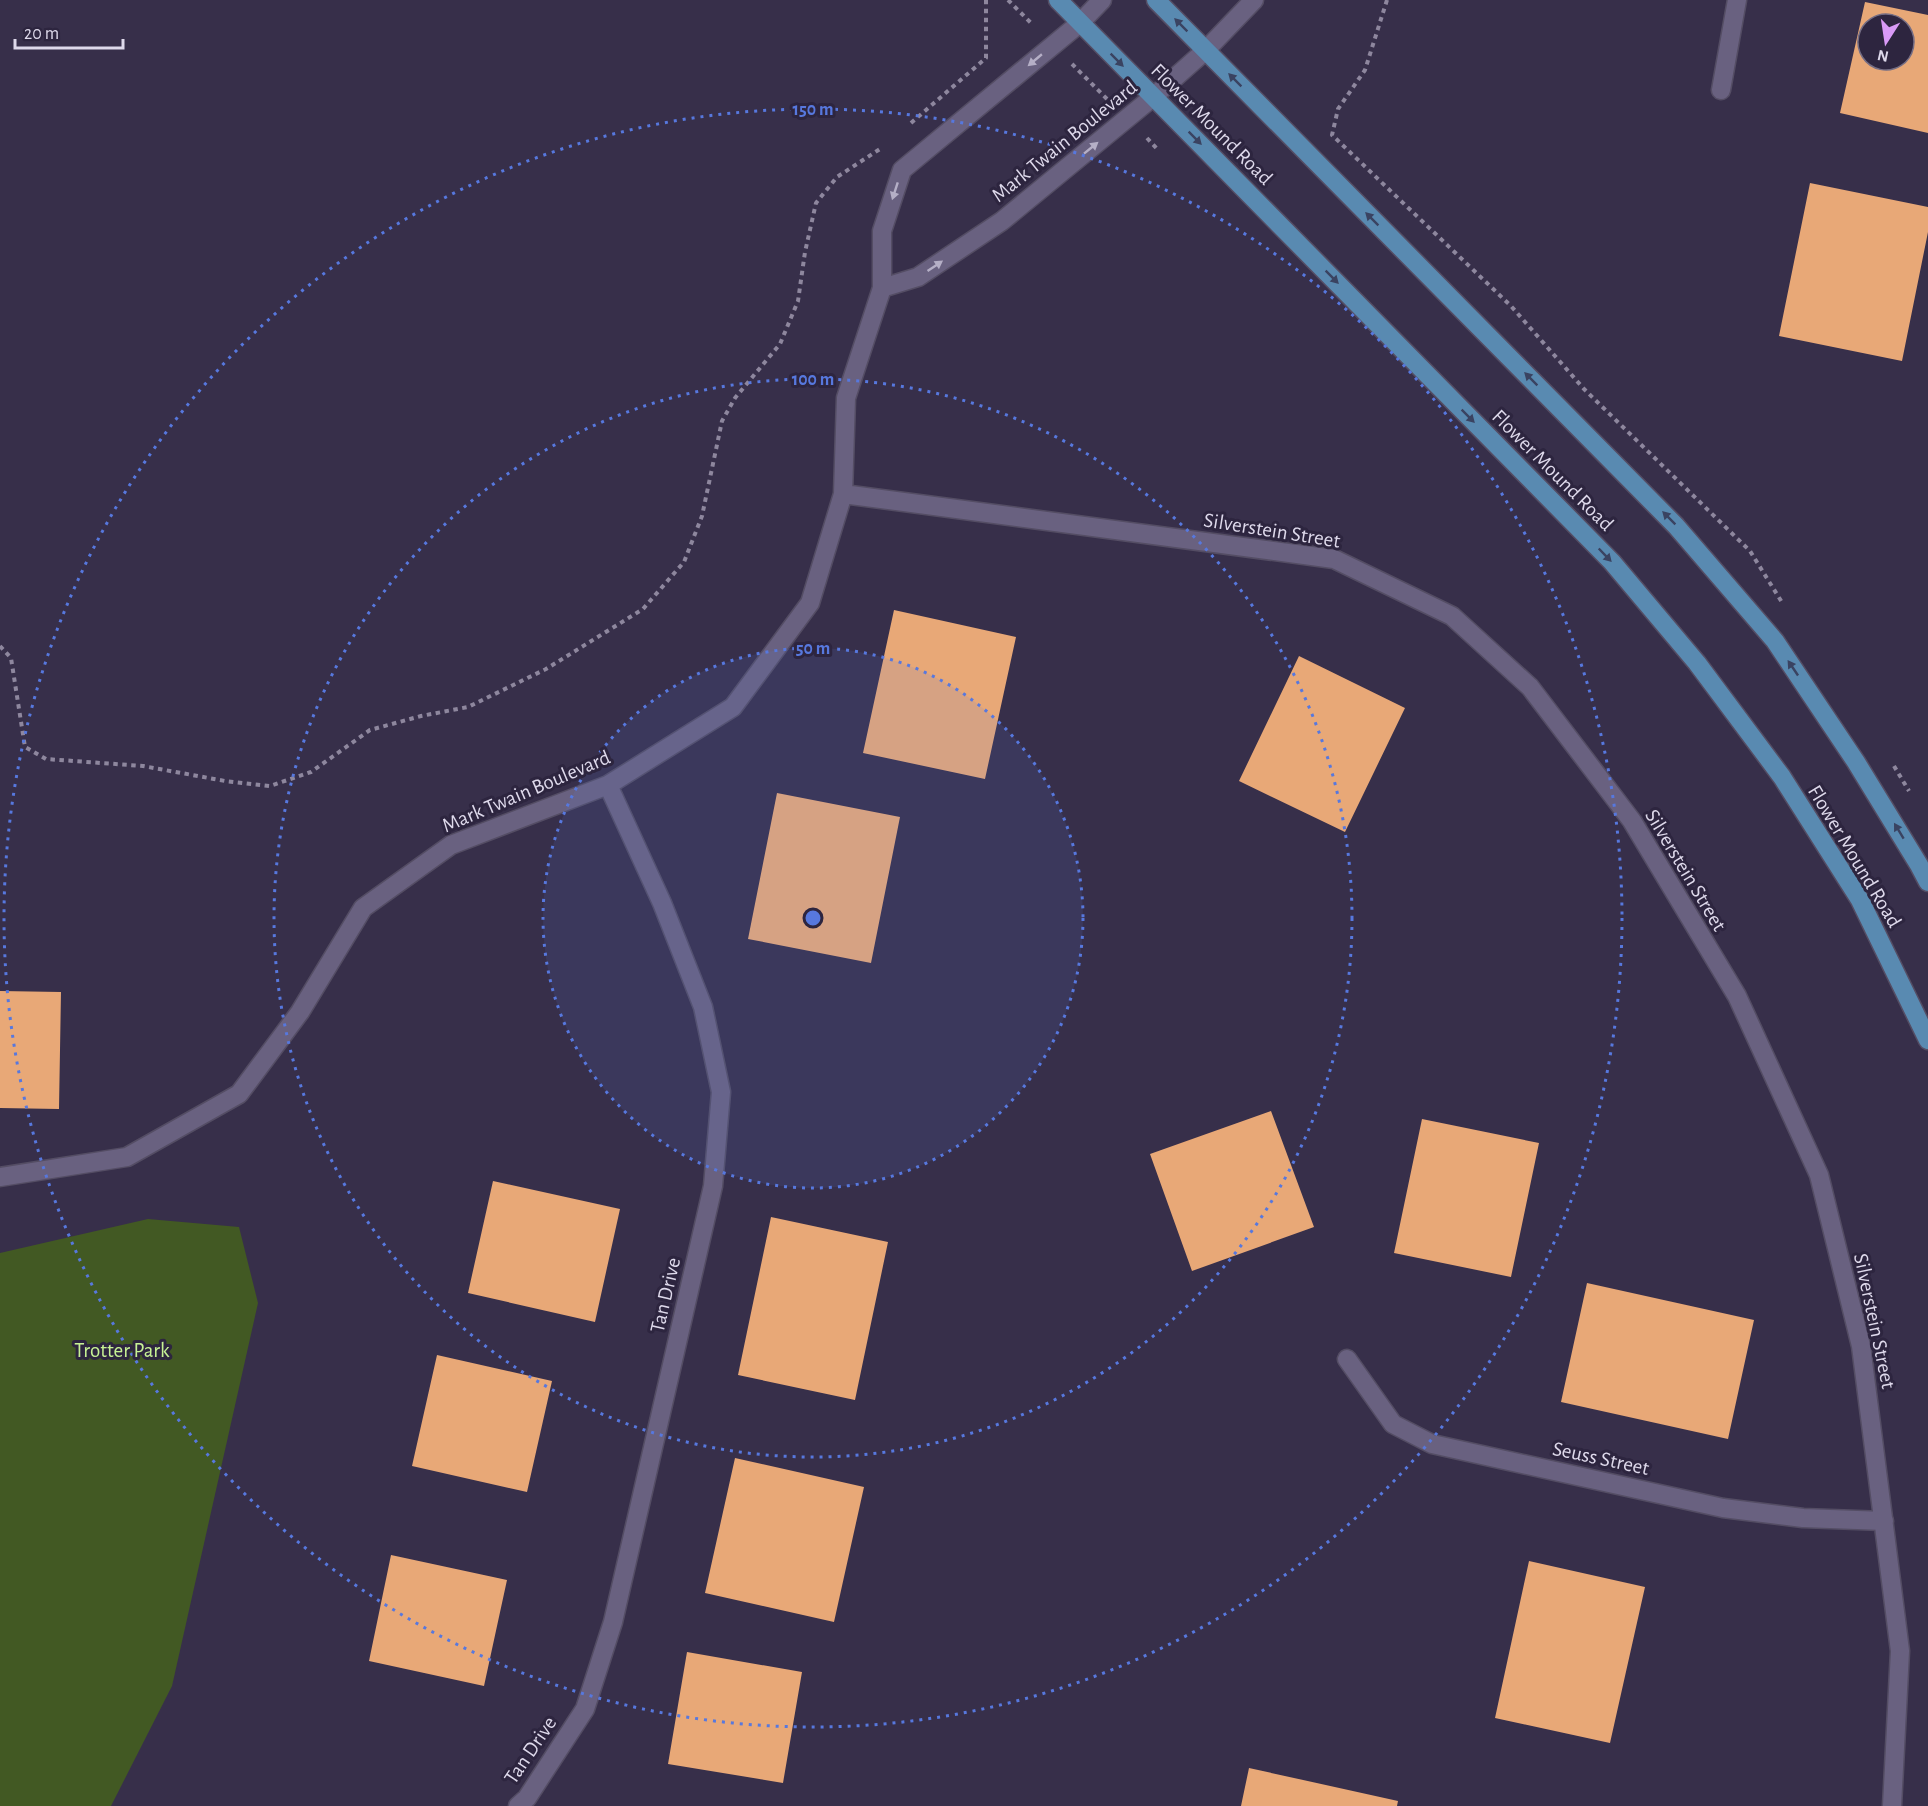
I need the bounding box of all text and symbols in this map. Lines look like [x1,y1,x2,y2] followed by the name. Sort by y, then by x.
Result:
[15,12,123,50] scale bar
[1856,12,1916,72] north arrow
[1174,19,1188,33] one-way arrow
[24,25,59,43] text: 20 m
[1876,47,1890,65] text: N
[1109,52,1123,66] one-way arrow
[1028,53,1043,66] one-way arrow
[1147,60,1276,189] street label: Flower Mound Road
[1229,74,1243,88] one-way arrow
[988,76,1141,206] street label: Mark Twain Boulevard
[793,101,833,119] text: 150 m
[1187,131,1201,145] one-way arrow
[1083,142,1098,155] one-way arrow
[890,182,899,200] one-way arrow
[1366,212,1380,226] one-way arrow
[927,260,944,271] one-way arrow
[1324,270,1338,284] one-way arrow
[792,371,834,389] text: 100 m
[1525,373,1539,387] one-way arrow
[1488,406,1617,535] street label: Flower Mound Road
[1461,409,1475,423] one-way arrow
[1202,509,1342,552] street label: Silverstein Street
[1662,511,1676,525] one-way arrow
[1598,548,1612,562] one-way arrow
[796,640,830,658] text: 50 m
[1788,660,1799,676] one-way arrow
[439,747,613,836] street label: Mark Twain Boulevard
[1804,781,1905,931] street label: Flower Mound Road
[1641,806,1730,935] street label: Silverstein Street
[1894,823,1905,839] one-way arrow
[803,908,823,928] centre of rings
[1850,1251,1899,1391] street label: Silverstein Street
[647,1256,684,1335] street label: Tan Drive
[74,1340,170,1361] park label: Trotter Park
[1551,1438,1651,1479] street label: Seuss Street
[500,1713,560,1788] street label: Tan Drive

